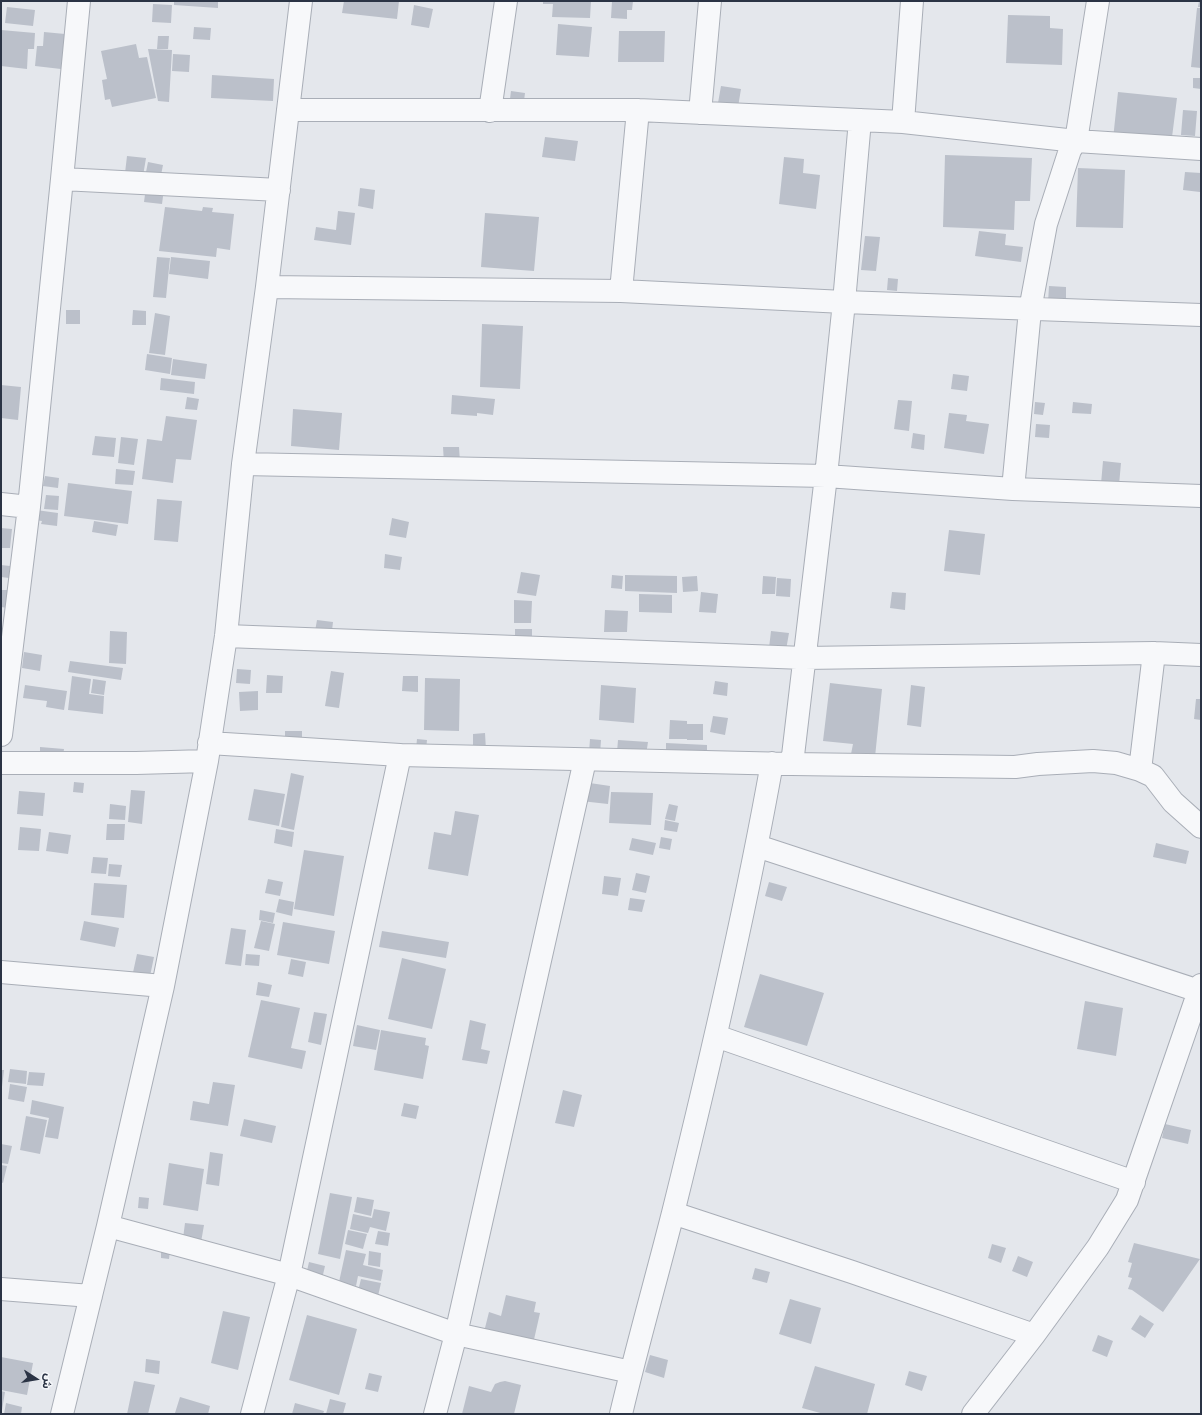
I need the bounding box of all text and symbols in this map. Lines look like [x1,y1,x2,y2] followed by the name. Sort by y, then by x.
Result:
[16,1359,56,1399] north arrow
[39,1373,56,1390] text: ش

